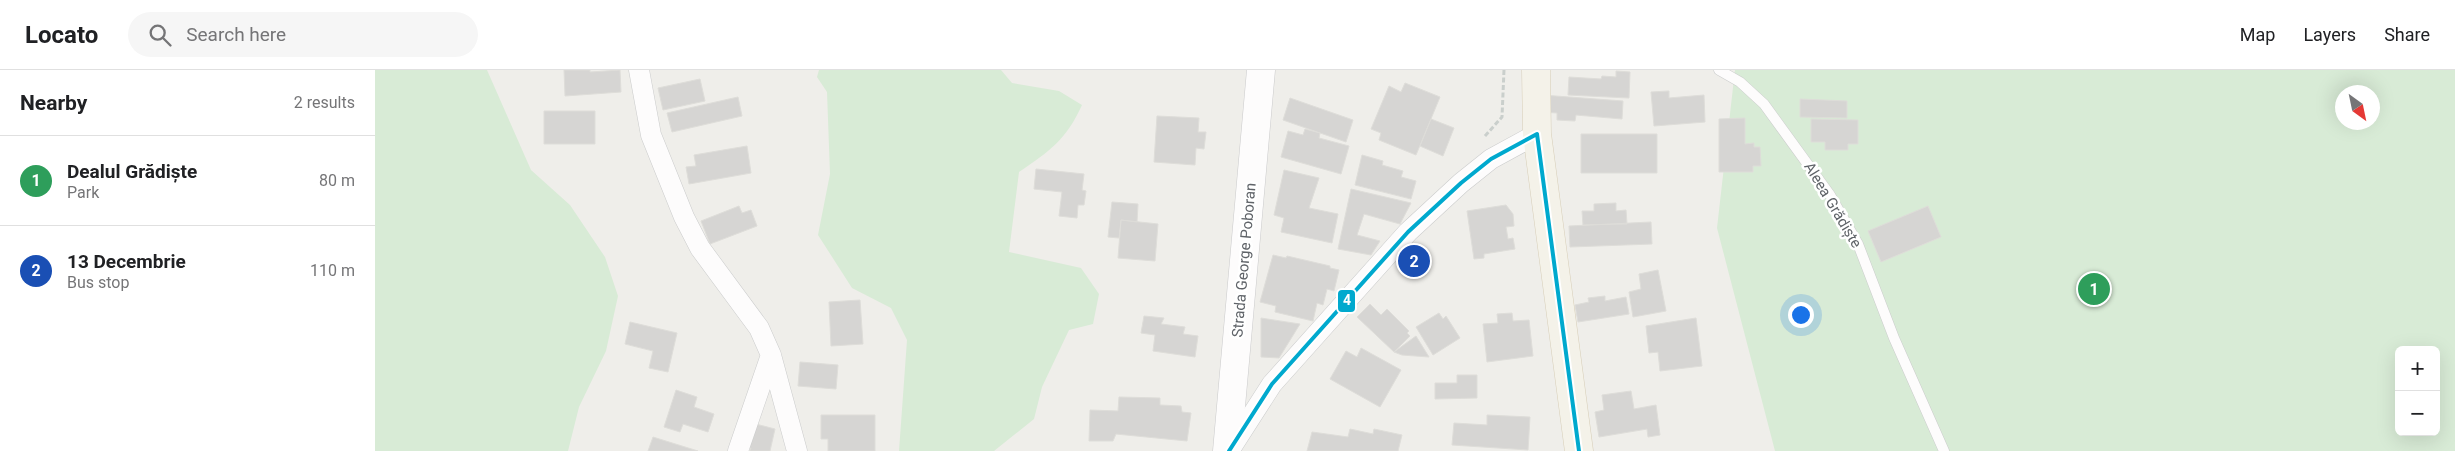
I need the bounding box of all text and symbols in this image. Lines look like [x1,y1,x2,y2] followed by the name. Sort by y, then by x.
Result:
[128,12,478,57] search box
[25,21,98,49] text: Locato
[146,21,174,49] icon: search
[186,23,286,46] text: Search here
[2240,24,2275,45] text: Map
[2303,24,2356,45] text: Layers
[2384,24,2430,45] text: Share
[2335,85,2380,130] north arrow
[20,91,87,115] text: Nearby
[294,93,355,112] text: 2 results
[1800,159,1866,251] street label: Aleea Grădiște
[67,160,197,183] text: Dealul Grădiște
[31,171,41,190] text: 1
[319,171,355,190] text: 80 m
[1228,182,1260,338] street label: Strada George Poboran
[67,183,99,202] text: Park
[1398,242,1430,280] pin: 2
[67,250,186,273] text: 13 Decembrie
[31,261,41,280] text: 2
[310,261,355,280] text: 110 m
[2078,270,2110,308] pin: 1
[67,273,129,292] text: Bus stop
[1337,289,1356,313] line badge: 4
[1343,292,1351,308] text: 4
[1788,302,1814,328] your location
[2395,346,2440,436] map controls
[2395,346,2440,391] button: +
[2395,391,2440,436] button: −

